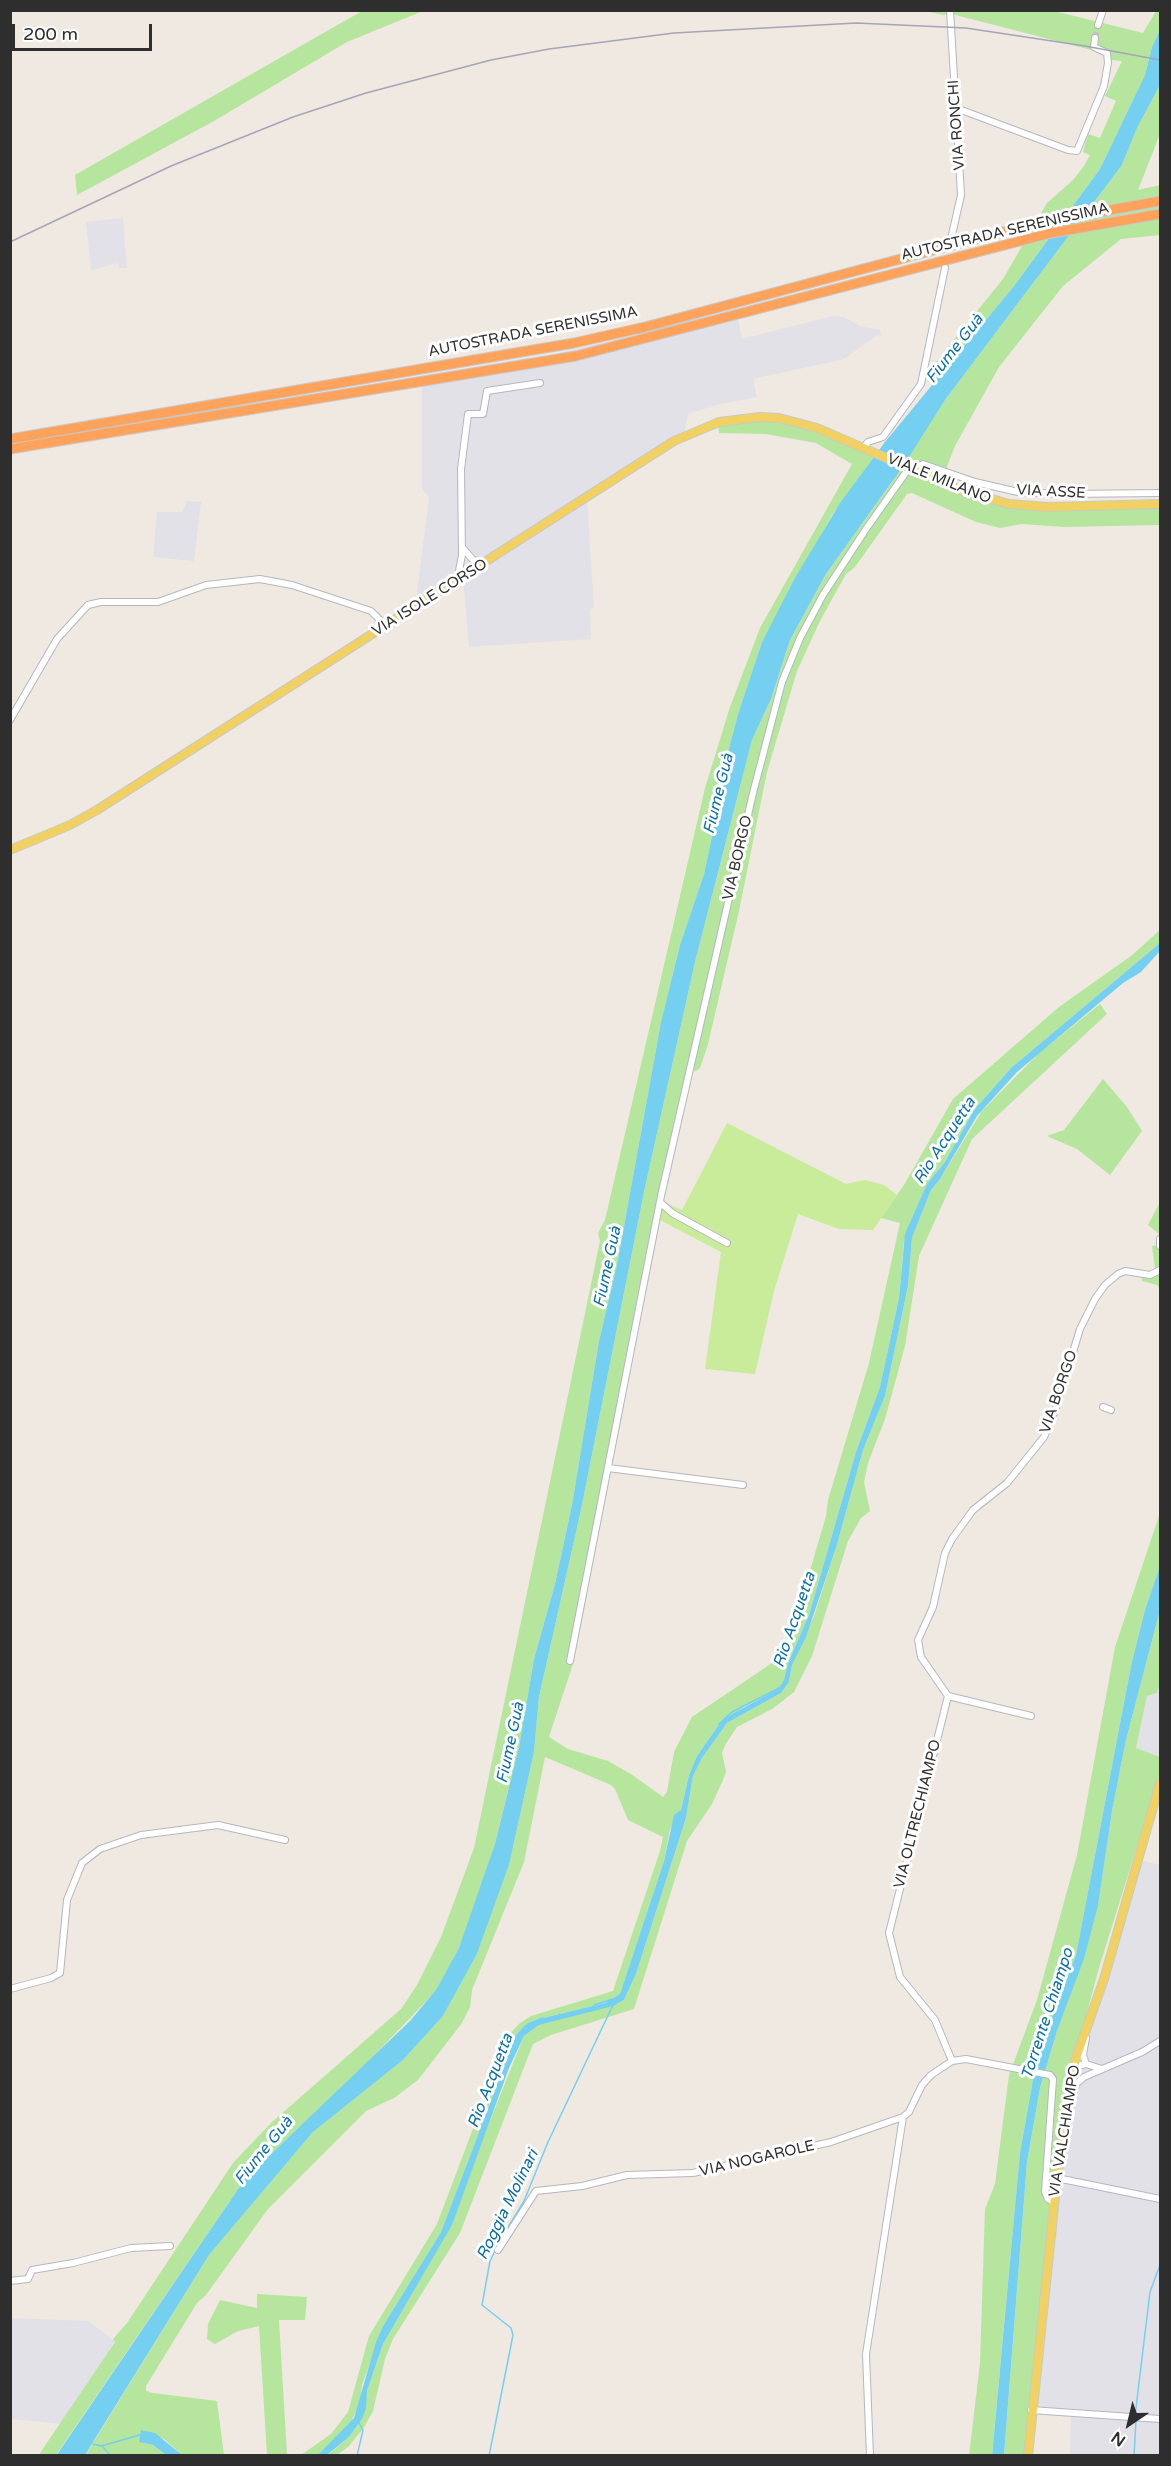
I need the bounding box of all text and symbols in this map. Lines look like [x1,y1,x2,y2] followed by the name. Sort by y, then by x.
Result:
[15,12,154,50] scale bar
[23,23,78,45] text: 200 m
[945,79,969,171] street label: VIA RONCHI
[899,199,1111,265] street label: AUTOSTRADA SERENISSIMA
[427,303,639,361] street label: AUTOSTRADA SERENISSIMA
[922,311,988,387] water label: Fiume Guà
[884,450,994,508] street label: VIALE MILANO
[1016,481,1086,503] street label: VIA ASSE
[369,555,491,641] street label: VIA ISOLE CORSO
[700,752,738,836] water label: Fiume Guà
[719,814,757,902] street label: VIA BORGO
[910,1094,980,1188] water label: Rio Acquetta
[590,1225,626,1309] water label: Fiume Guà
[1036,1348,1082,1436] street label: VIA BORGO
[770,1570,820,1670] water label: Rio Acquetta
[493,1701,529,1785] water label: Fiume Guà
[891,1738,945,1890] street label: VIA OLTRECHIAMPO
[1018,1946,1078,2082] water label: Torrente Chiampo
[464,2031,518,2131] water label: Rio Acquetta
[1046,2064,1084,2198] street label: VIA VALCHIAMPO
[231,2113,297,2189] water label: Fiume Guà
[698,2137,816,2181] street label: VIA NOGAROLE
[473,2147,543,2263] water label: Roggia Molinari
[1099,2394,1159,2454] north arrow
[1108,2427,1130,2451] text: N

